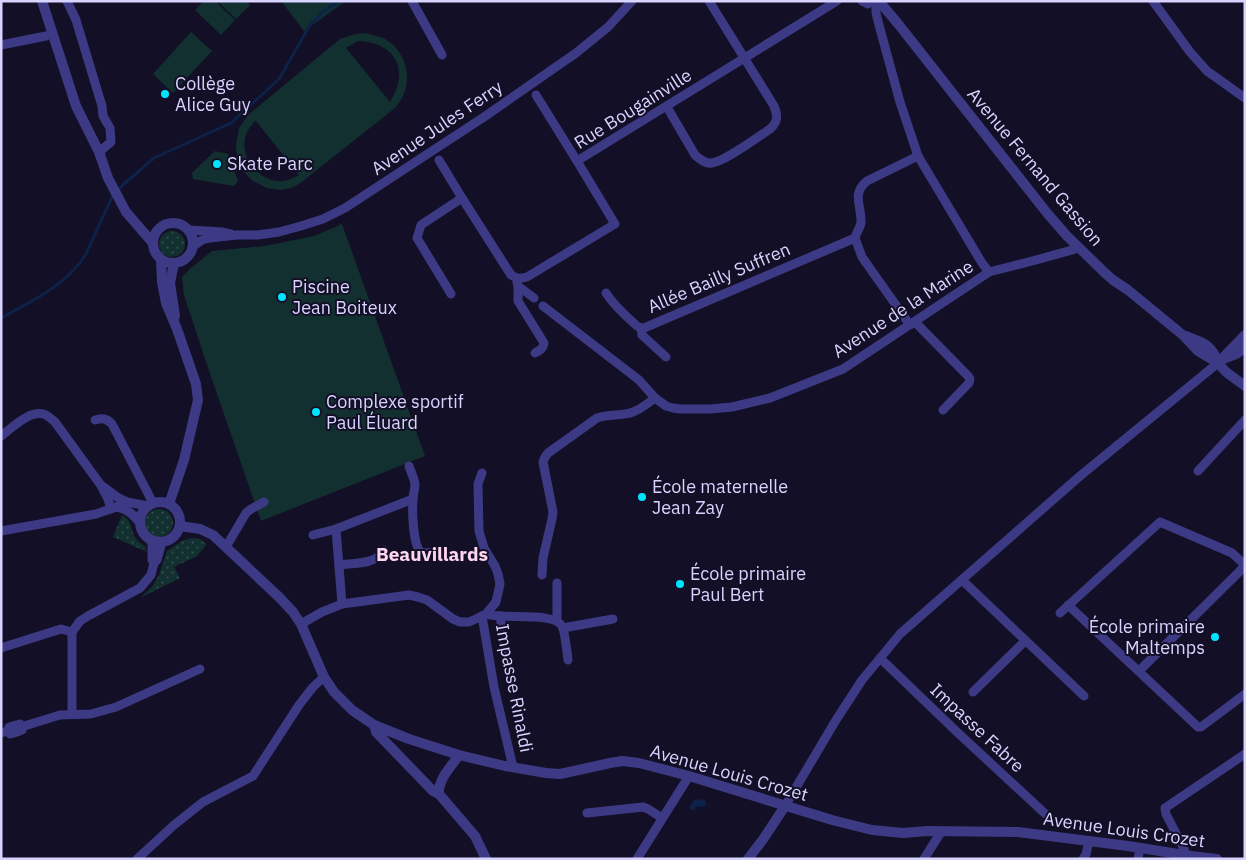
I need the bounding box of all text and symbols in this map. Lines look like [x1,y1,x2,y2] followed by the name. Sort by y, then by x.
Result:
[570,63,696,154] street label: Rue Bougainville
[175,72,251,116] place label: Collège Alice Guy
[367,75,507,180] street label: Avenue Jules Ferry
[962,83,1108,251] street label: Avenue Fernand Gassion
[159,88,171,100] marker: Collège Alice Guy
[227,152,313,175] place label: Skate Parc
[211,158,223,170] marker: Skate Parc
[644,237,794,318] street label: Allée Bailly Suffren
[828,254,977,363] street label: Avenue de la Marine
[292,275,397,319] place label: Piscine Jean Boiteux
[276,291,288,303] marker: Piscine Jean Boiteux
[326,390,464,434] place label: Complexe sportif Paul Éluard
[310,406,322,418] marker: Complexe sportif Paul Éluard
[652,475,788,519] place label: École maternelle Jean Zay
[636,491,648,503] marker: École maternelle Jean Zay
[376,542,488,566] district label: Beauvillards
[690,562,806,606] place label: École primaire Paul Bert
[674,578,686,590] marker: École primaire Paul Bert
[1089,615,1205,659] place label: École primaire Maltemps
[491,622,538,754] street label: Impasse Rinaldi
[1209,631,1221,643] marker: École primaire Maltemps
[926,678,1029,777] street label: Impasse Fabre
[648,739,811,806] street label: Avenue Louis Crozet
[1042,807,1206,852] street label: Avenue Louis Crozet

